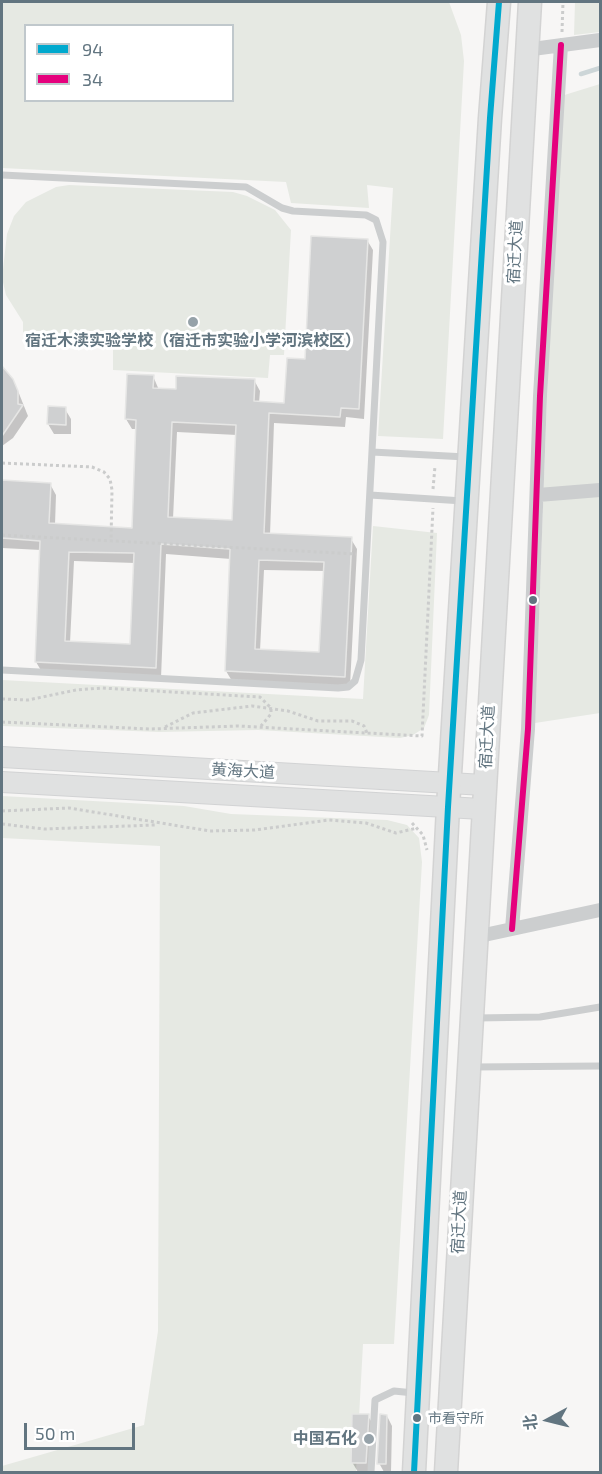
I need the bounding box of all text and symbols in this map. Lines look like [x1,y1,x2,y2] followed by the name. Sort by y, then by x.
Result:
[24,24,234,102] legend
[82,38,103,60] text: 94
[82,68,103,90] text: 34
[504,220,526,284] street label: 宿迁大道
[186,315,200,329] marker: 宿迁木渎实验学校（宿迁市实验小学河滨校区）
[25,331,361,351] place label: 宿迁木渎实验学校（宿迁市实验小学河滨校区）
[527,594,539,606] unlabelled marker
[476,705,498,769] street label: 宿迁大道
[211,760,275,782] street label: 黄海大道
[448,1190,470,1254] street label: 宿迁大道
[518,1390,578,1450] north arrow
[428,1410,484,1426] place label: 市看守所
[27,1411,138,1449] scale bar
[411,1412,423,1424] marker: 市看守所
[519,1413,540,1431] text: 北
[35,1422,75,1444] text: 50 m
[293,1429,357,1449] place label: 中国石化
[362,1432,376,1446] marker: 中国石化

